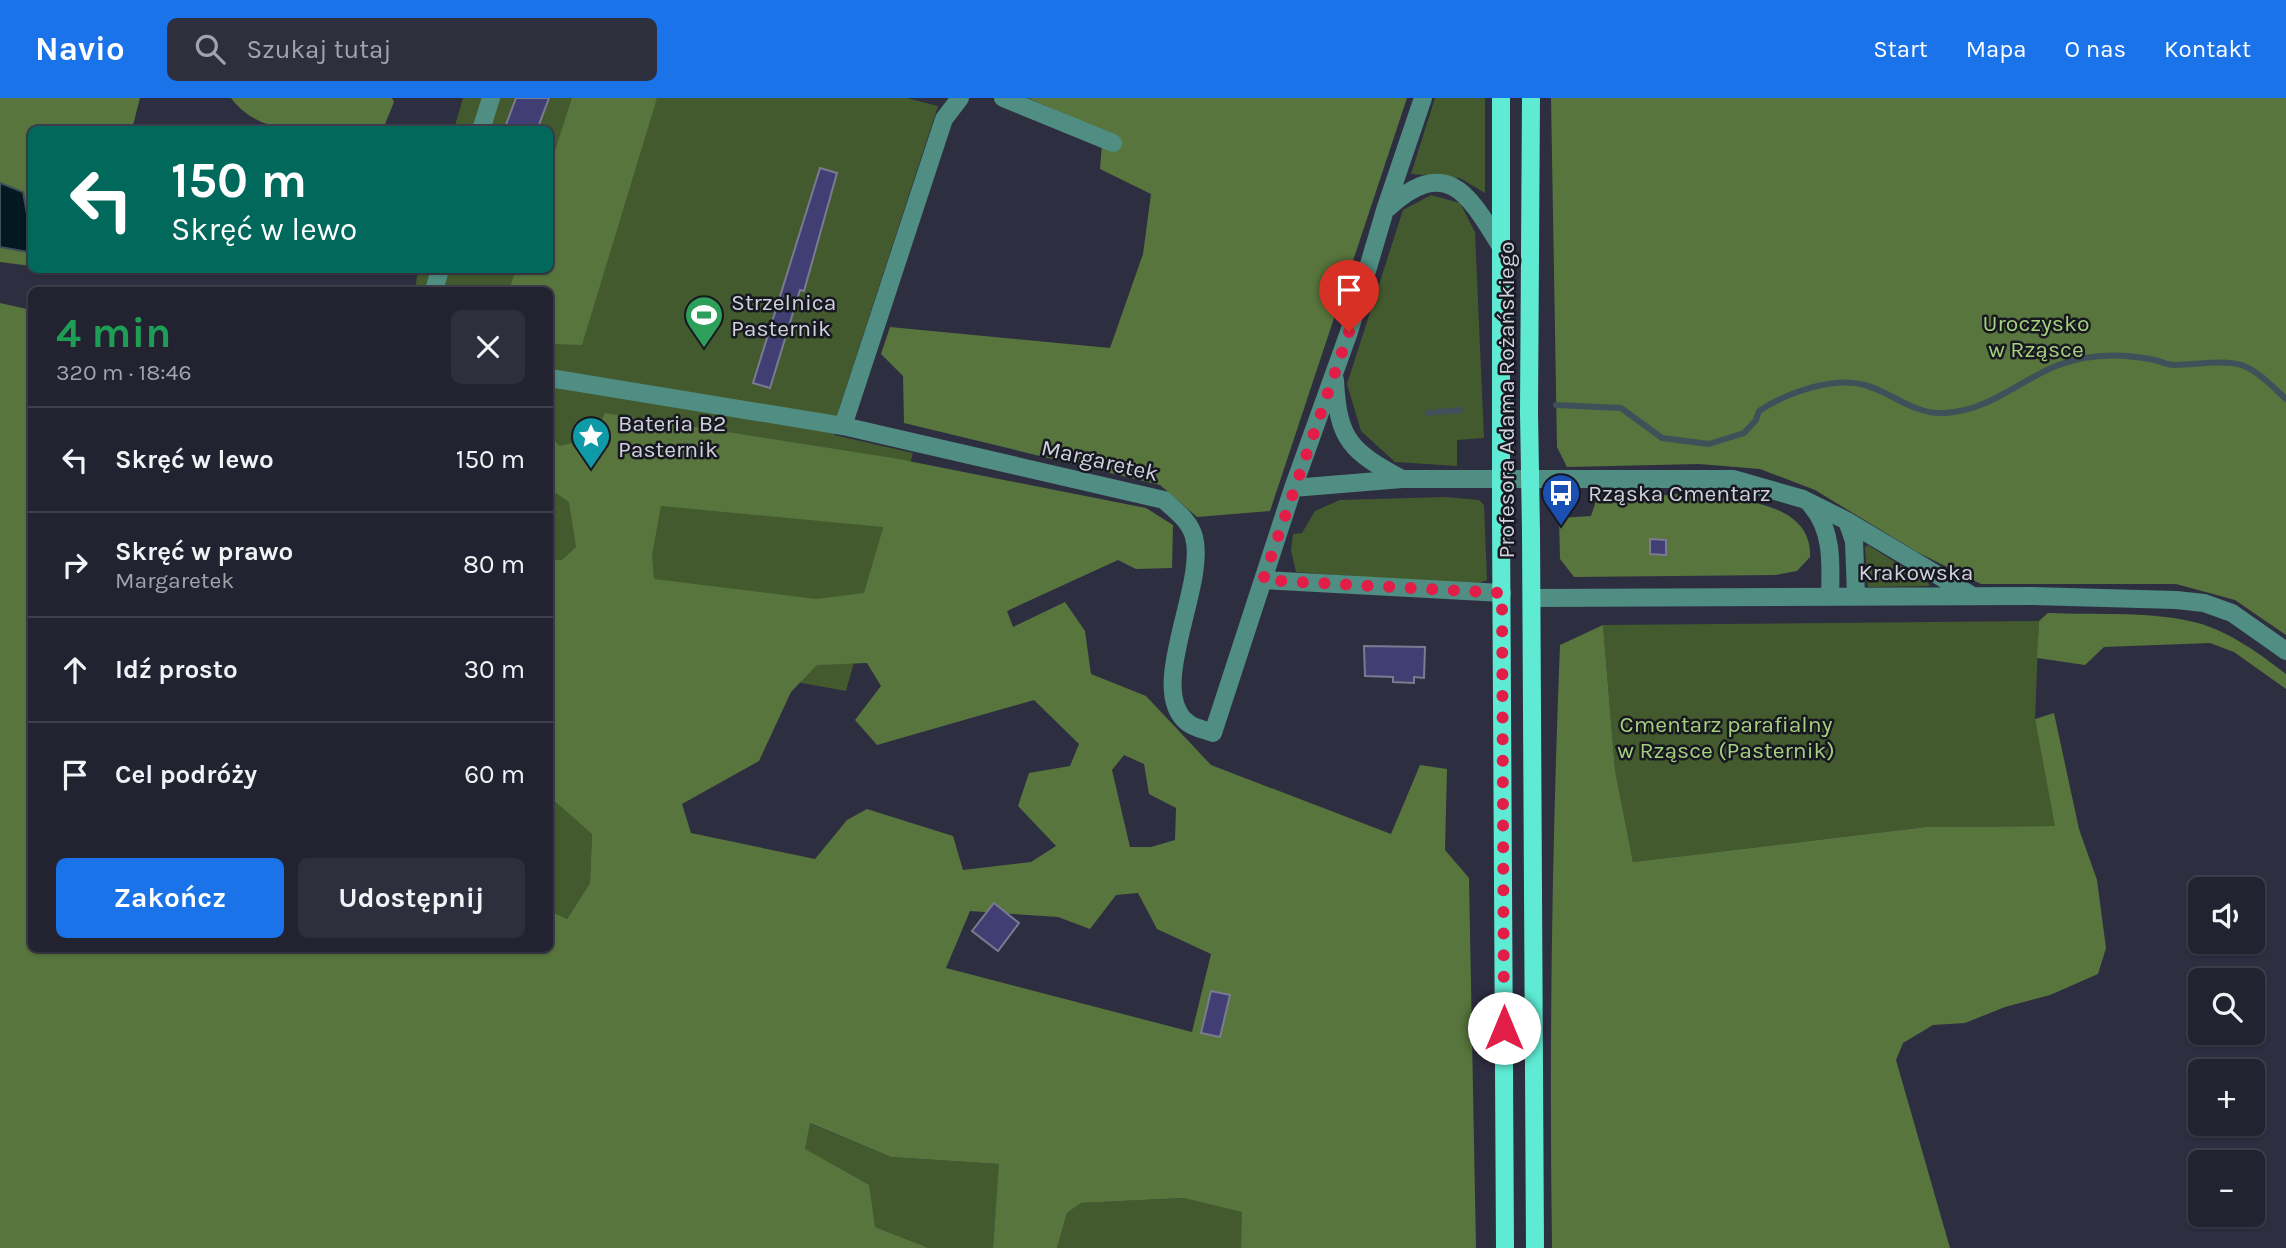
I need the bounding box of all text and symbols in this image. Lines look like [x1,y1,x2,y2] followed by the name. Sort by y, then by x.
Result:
[167,18,657,81] search box
[35,30,125,68] text: Navio
[191,30,229,68] icon: search
[247,34,391,65] text: Szukaj tutaj
[1873,35,1928,63] text: Start
[1966,35,2027,63] text: Mapa
[2065,35,2126,63] text: O nas
[2164,35,2251,63] text: Kontakt
[171,152,307,209] text: 150 m
[56,154,147,245] icon: left
[171,211,357,248] text: Skręć w lewo
[1493,242,1520,558] street label: Profesora Adama Rożańskiego
[1319,260,1379,332] pin
[1330,271,1368,309] icon: arrive
[731,289,836,342] place label: Strzelnica Pasternik
[683,294,725,349] sports icon: Strzelnica Pasternik
[56,308,171,358] text: 4 min
[451,310,525,384] button: close
[1982,310,2090,363] park label: Uroczysko w Rząsce
[56,359,192,386] text: 320 m · 18:46
[618,410,726,463] place label: Bateria B2 Pasternik
[570,415,612,470] place icon: Bateria B2 Pasternik
[1039,434,1161,487] street label: Margaretek
[56,441,94,479] icon: left
[115,444,274,475] text: Skręć w lewo
[456,444,525,475] text: 150 m
[1540,472,1582,527] bus stop icon: Rząska Cmentarz
[1588,480,1771,507] place label: Rząska Cmentarz
[115,536,293,567] text: Skręć w prawo
[56,546,94,584] icon: right
[463,549,525,580] text: 80 m
[1859,559,1973,586] street label: Krakowska
[115,567,234,594] text: Margaretek
[56,651,94,689] icon: ahead
[115,654,238,685] text: Idź prosto
[464,654,525,685] text: 30 m
[1617,711,1835,764] park label: Cmentarz parafialny w Rząsce (Pasternik)
[56,756,94,794] icon: arrive
[115,759,257,790] text: Cel podróży
[464,759,525,790] text: 60 m
[56,858,284,938] button: Zakończ
[298,858,525,938] button: Udostępnij
[2188,877,2265,1227] map controls
[2188,877,2265,954] button: sound
[2188,968,2265,1045] button: search
[1467,991,1541,1065] position arrow
[2188,1059,2265,1136] button: +
[2188,1150,2265,1227] button: −

